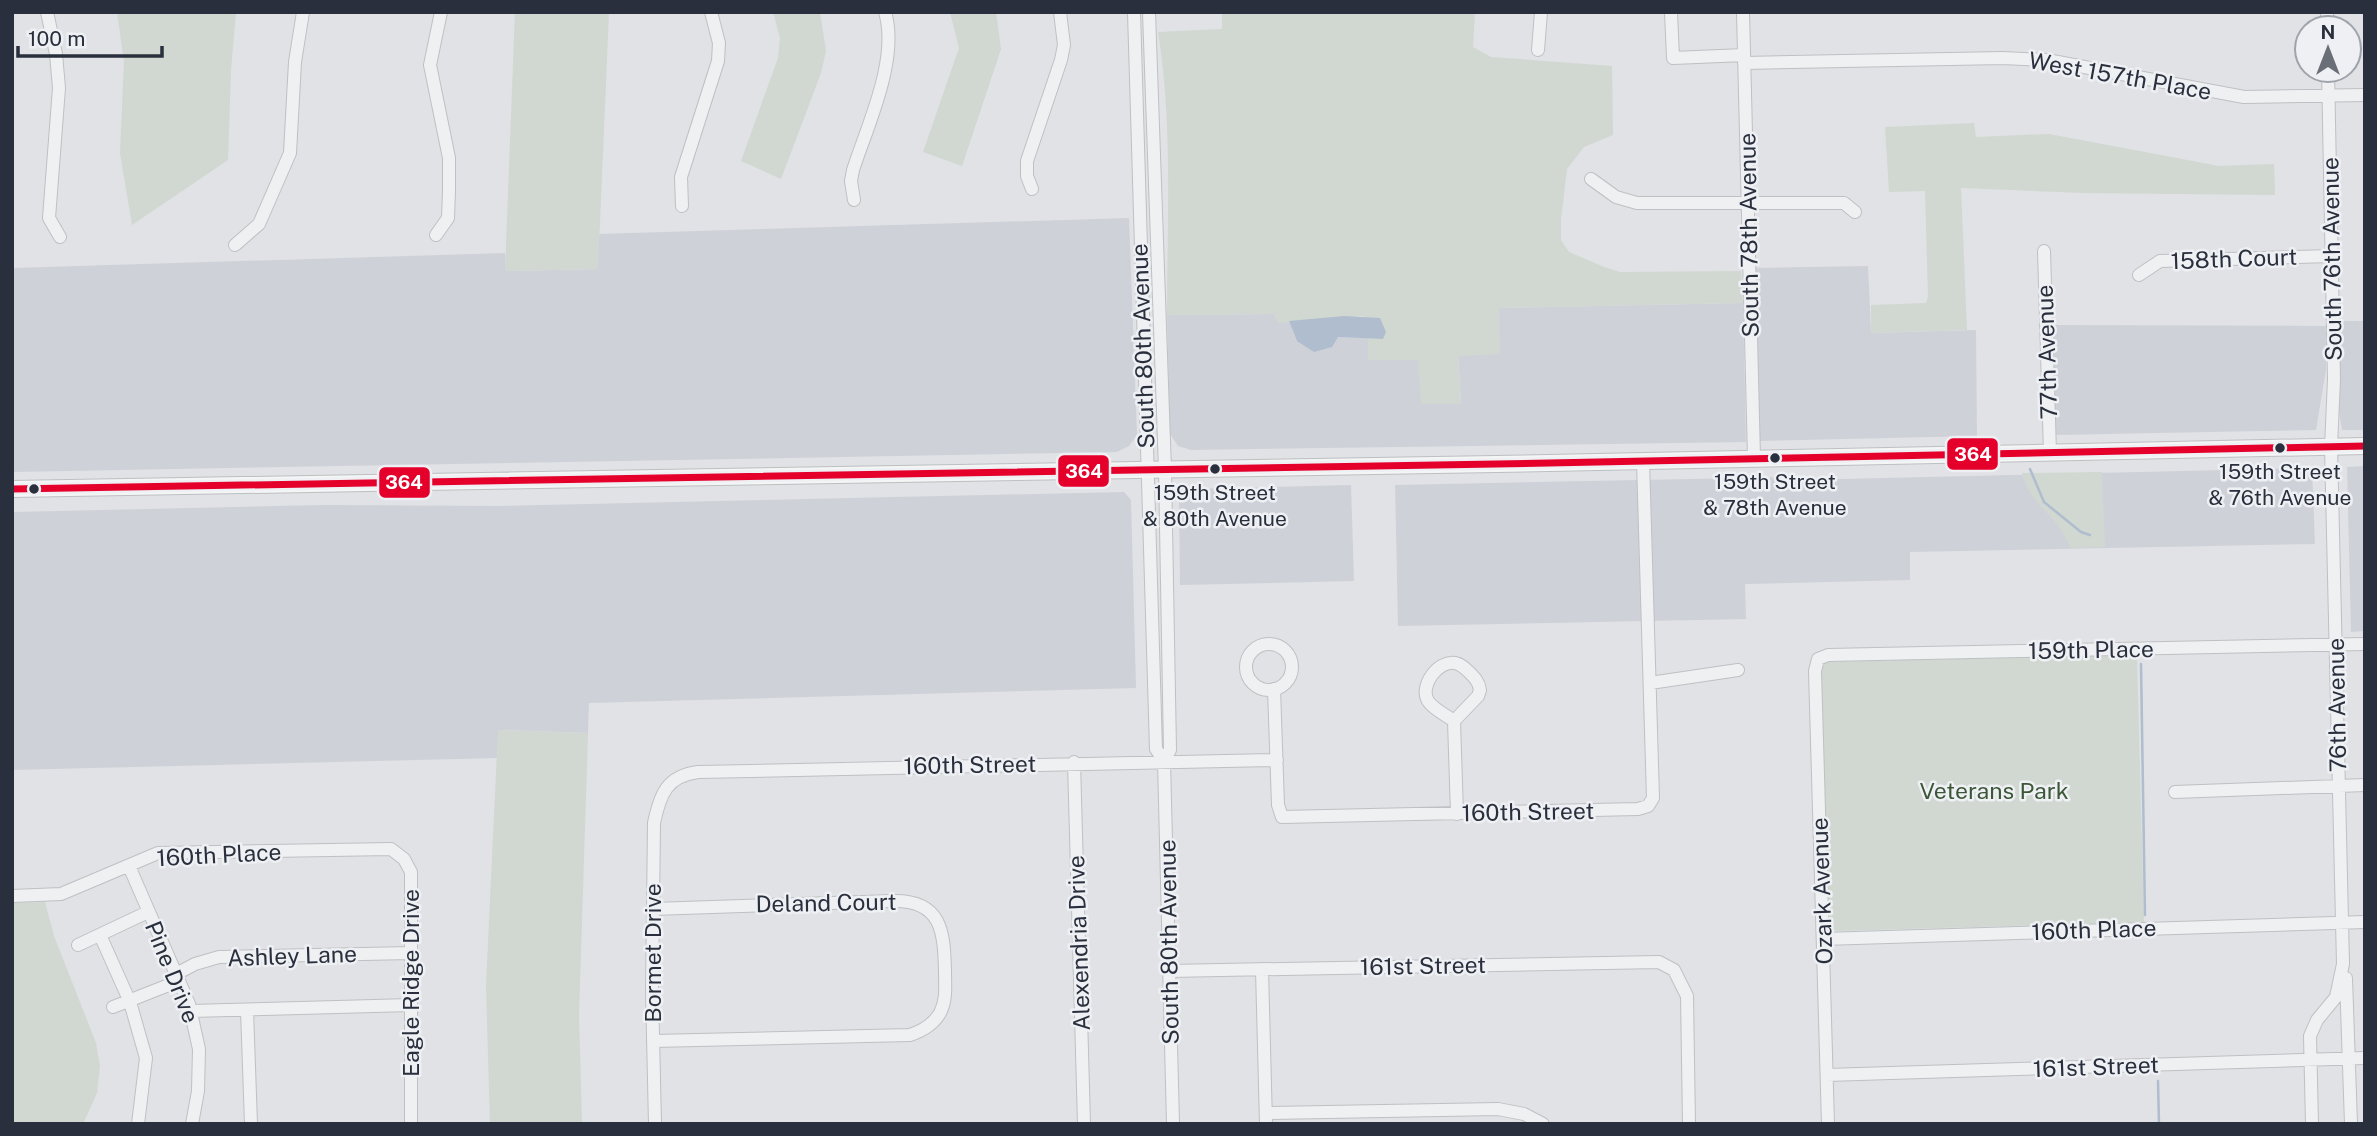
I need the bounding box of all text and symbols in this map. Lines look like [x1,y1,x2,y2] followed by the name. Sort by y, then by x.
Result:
[18,14,161,58] scale bar
[2293,14,2363,84] north arrow
[2321,21,2335,43] text: N
[28,26,85,51] text: 100 m
[2027,46,2214,105] street label: West 157th Place
[1733,133,1764,338] street label: South 78th Avenue
[2316,157,2347,361] street label: South 76th Avenue
[1125,243,1160,449] street label: South 80th Avenue
[2170,243,2298,274] street label: 158th Court
[2031,284,2062,420] street label: 77th Avenue
[1946,437,1999,471] line badge: 364
[2273,441,2287,455] marker: 159th Street & 76th Avenue
[1954,443,1992,465] text: 364
[1768,451,1782,465] marker: 159th Street & 78th Avenue
[1057,454,1110,488] line badge: 364
[2209,459,2351,510] place label: 159th Street & 76th Avenue
[1065,460,1103,482] text: 364
[1208,462,1222,476] marker: 159th Street & 80th Avenue
[378,466,431,499] line badge: 364
[1703,469,1847,520] place label: 159th Street & 78th Avenue
[385,471,423,493] text: 364
[1143,480,1287,531] place label: 159th Street & 80th Avenue
[27,482,41,496] unlabelled marker
[2028,635,2154,664] street label: 159th Place
[2322,638,2351,772] street label: 76th Avenue
[903,750,1037,779] street label: 160th Street
[1919,777,2069,804] park label: Veterans Park
[1461,797,1595,826] street label: 160th Street
[1805,817,1838,965] street label: Ozark Avenue
[156,838,282,871] street label: 160th Place
[1153,839,1184,1045] street label: South 80th Avenue
[1062,855,1095,1031] street label: Alexendria Drive
[639,883,666,1023] street label: Bormet Drive
[755,888,897,917] street label: Deland Court
[397,889,424,1077] street label: Eagle Ridge Drive
[2031,914,2157,945] street label: 160th Place
[140,917,205,1027] street label: Pine Drive
[227,940,357,971] street label: Ashley Lane
[1360,951,1486,980] street label: 161st Street
[2032,1051,2159,1082] street label: 161st Street

